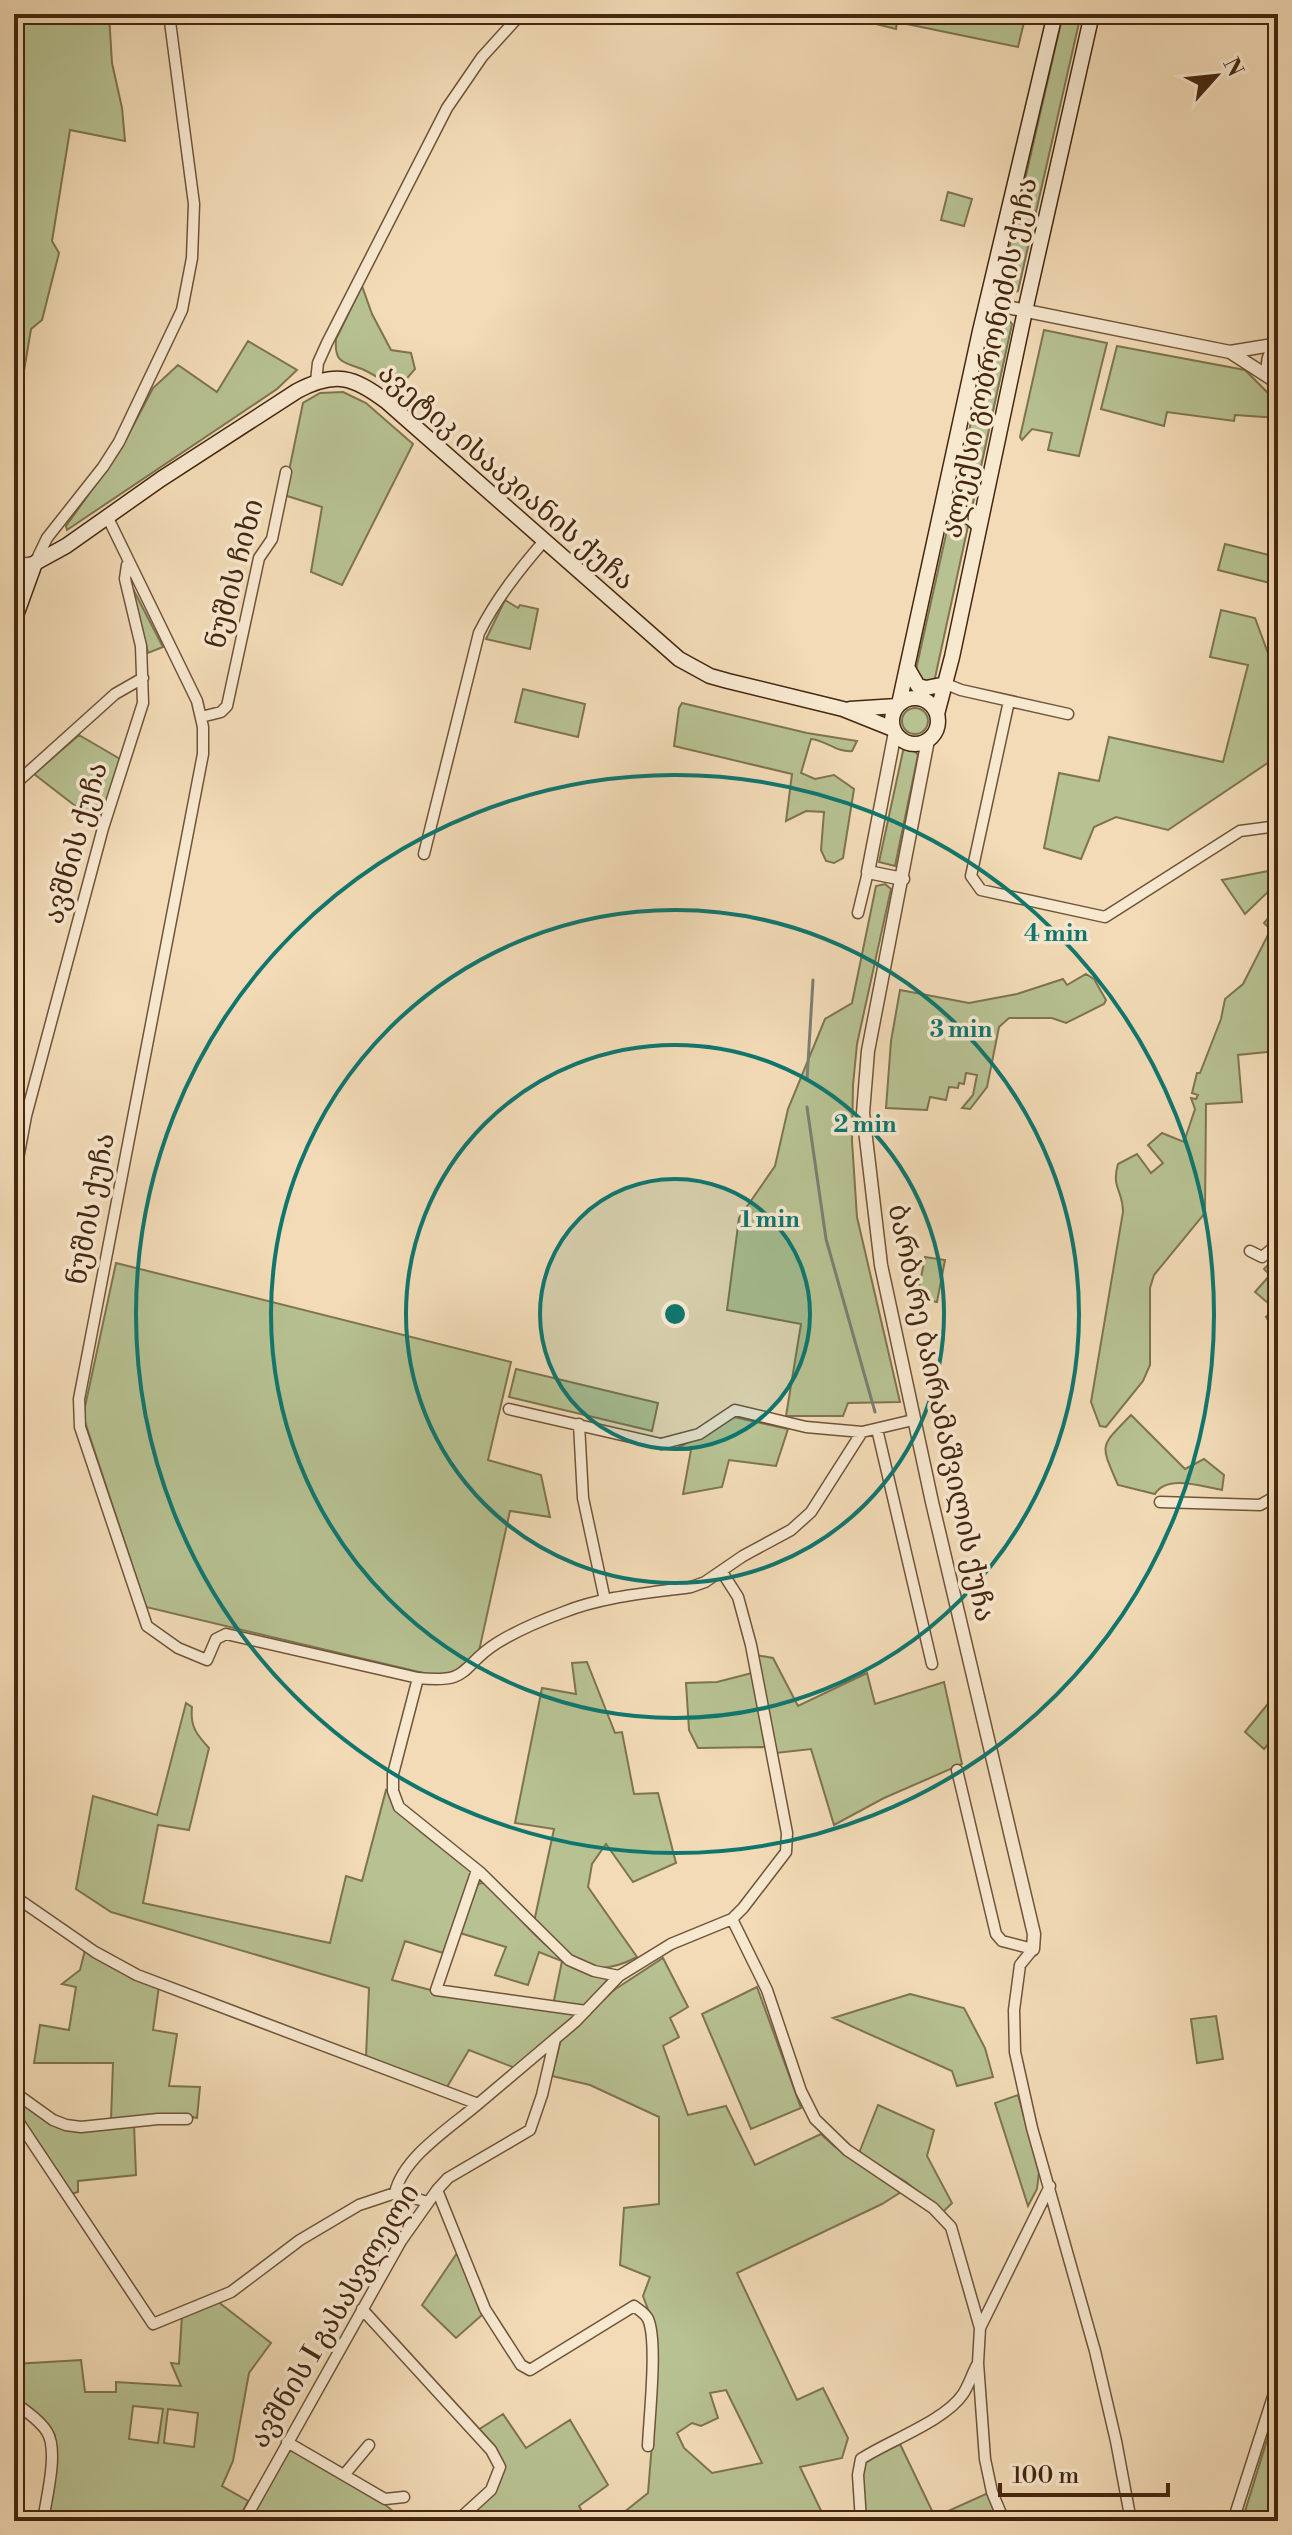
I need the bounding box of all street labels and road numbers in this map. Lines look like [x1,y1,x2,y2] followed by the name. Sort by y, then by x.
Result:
[935,174,1045,542] street label: ალექსი გობრონიძის ქუჩა
[371,356,641,598] street label: ავეტიკ ისააკიანის ქუჩა
[198,495,272,653] street label: ნუშის ჩიხი
[36,758,116,928] street label: ავშნის ქუჩა
[59,1130,123,1288] street label: ნუშის ქუჩა
[880,1201,1002,1625] street label: ბარბარე ბაირამაშვილის ქუჩა
[242,2178,428,2454] street label: ავშნის I გასასვლელი

